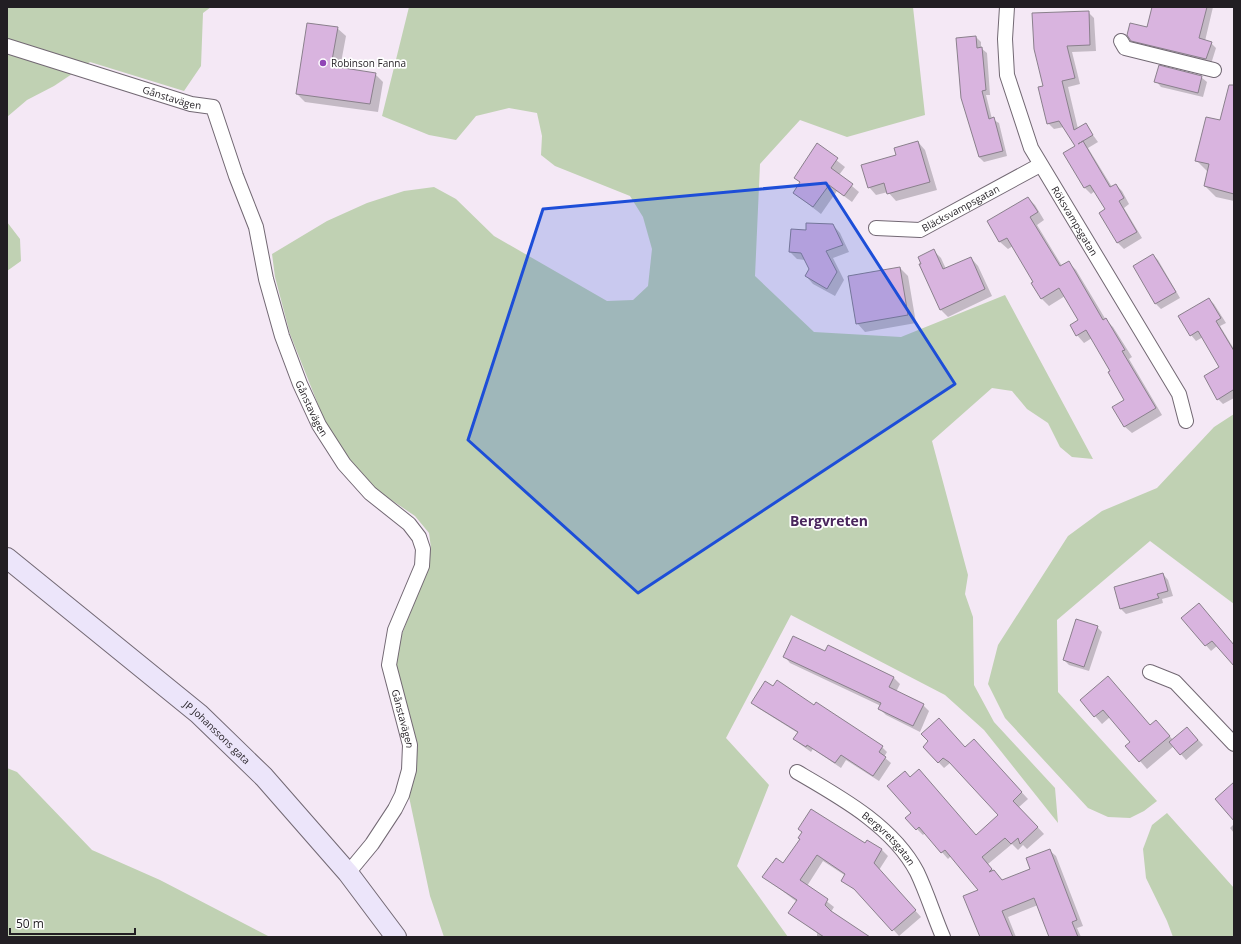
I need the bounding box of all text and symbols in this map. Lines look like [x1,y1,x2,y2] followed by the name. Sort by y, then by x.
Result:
[331,56,406,70] place label: Robinson Fanna
[318,58,328,68] marker: Robinson Fanna
[141,82,202,112] street label: Gånstavägen
[919,181,1002,235] street label: Bläcksvampsgatan
[1048,183,1101,258] street label: Röksvampsgatan
[292,378,331,439] street label: Gånstavägen
[790,511,868,530] district label: Bergvreten
[389,688,417,748] street label: Gånstavägen
[180,697,254,767] street label: JP Johanssons gata
[859,808,919,868] street label: Bergvretsgatan
[10,910,135,936] scale bar
[16,915,44,932] text: 50 m

